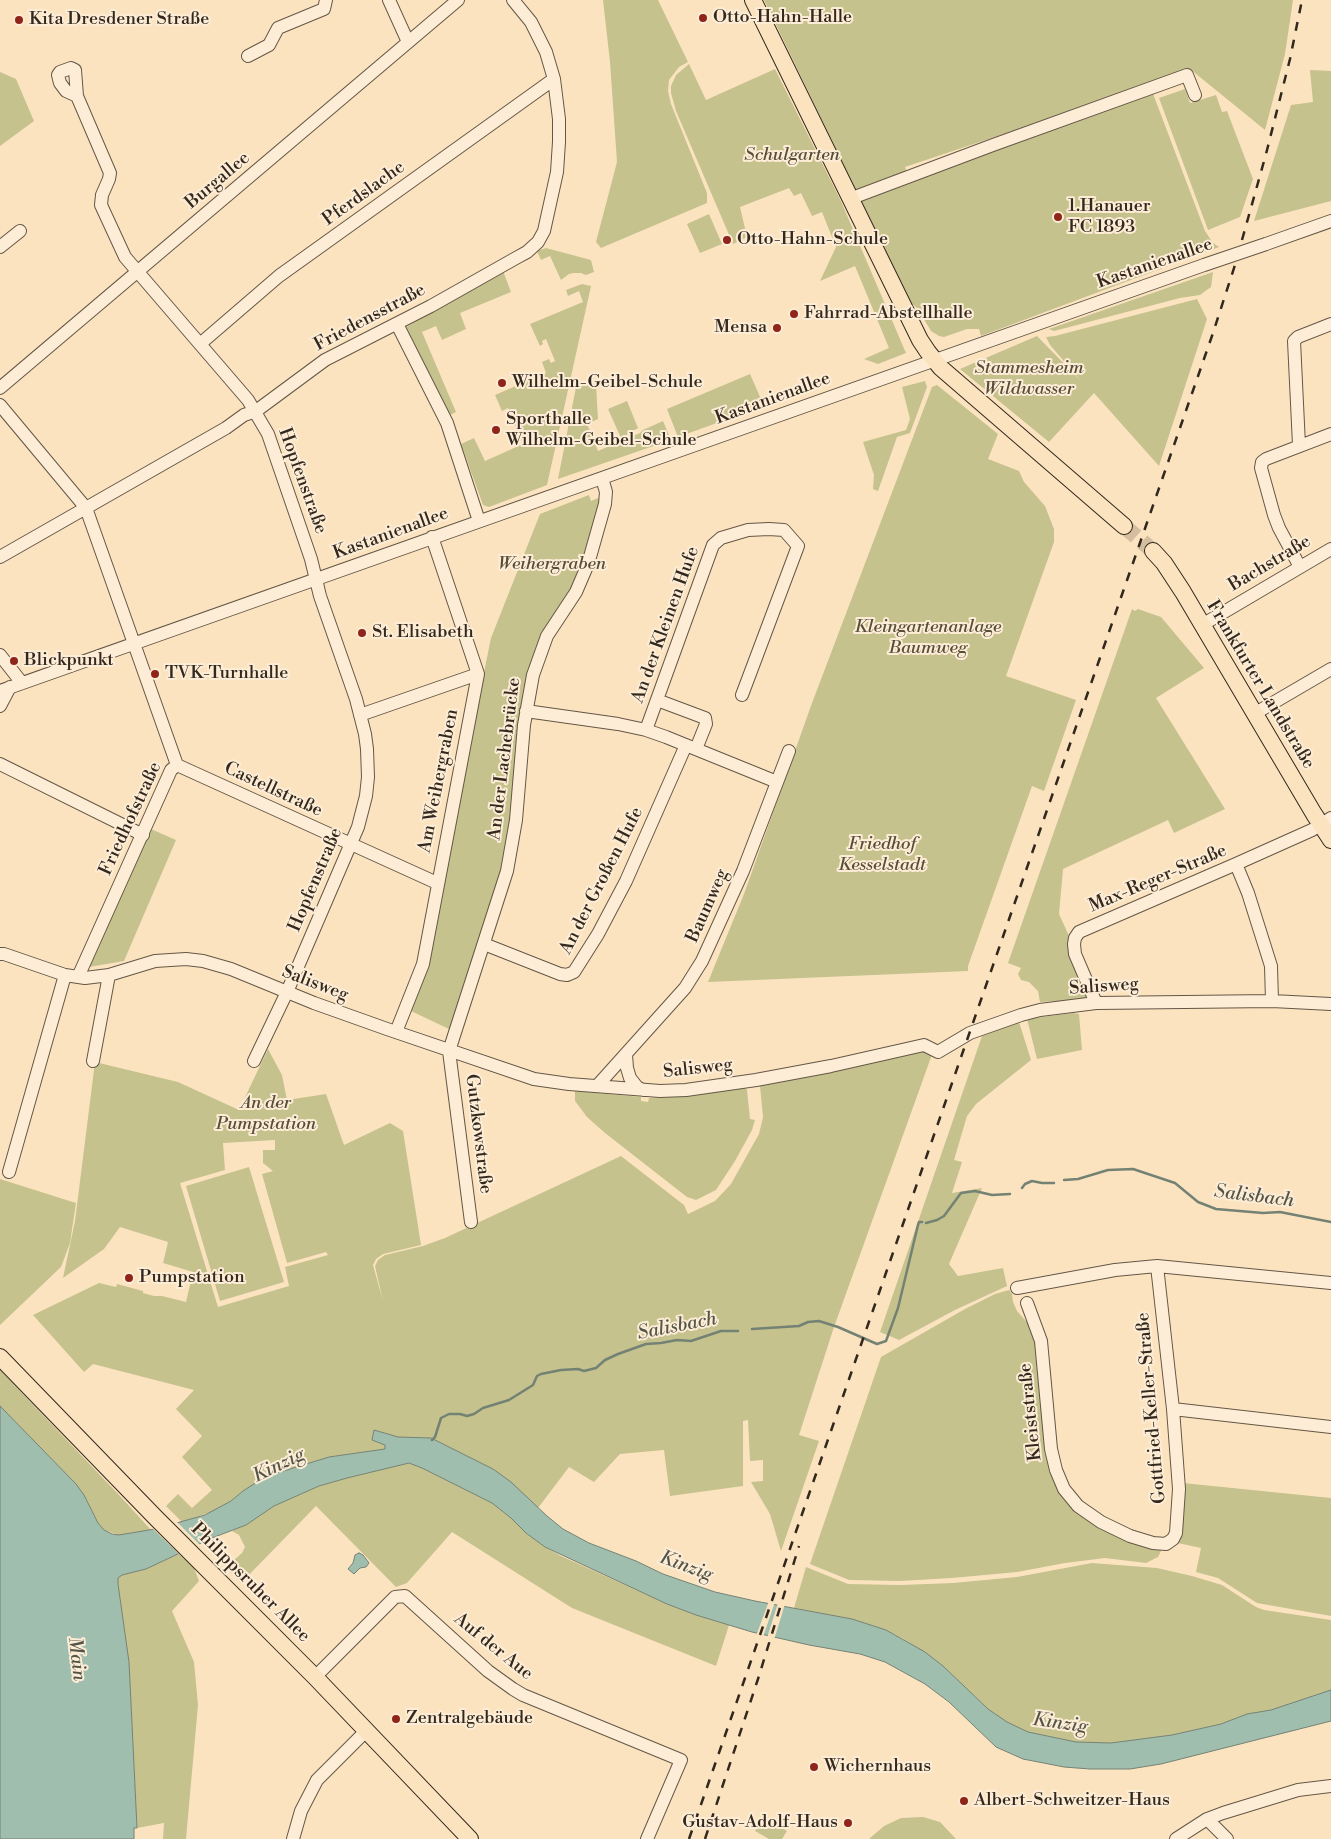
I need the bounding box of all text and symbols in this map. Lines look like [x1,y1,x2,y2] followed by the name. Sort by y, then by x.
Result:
[713,7,852,29] place label: Otto-Hahn-Halle
[29,9,209,31] place label: Kita Dresdener Straße
[697,12,709,24] marker: Otto-Hahn-Halle
[13,14,25,26] marker: Kita Dresdener Straße
[744,145,840,167] park label: Schulgarten
[181,148,255,214] street label: Burgallee
[319,157,409,231] street label: Pferdslache
[1068,196,1151,238] place label: 1.Hanauer FC 1893
[1052,211,1064,223] marker: 1.Hanauer FC 1893
[737,229,888,251] place label: Otto-Hahn-Schule
[721,234,733,246] marker: Otto-Hahn-Schule
[1094,234,1216,294] street label: Kastanienallee
[311,280,429,356] street label: Friedensstraße
[804,303,973,325] place label: Fahrrad-Abstellhalle
[788,308,800,320] marker: Fahrrad-Abstellhalle
[714,317,767,339] place label: Mensa
[771,322,783,334] marker: Mensa
[974,358,1084,400] park label: Stammesheim Wildwasser
[712,368,834,430] street label: Kastanienallee
[512,372,703,394] place label: Wilhelm-Geibel-Schule
[496,377,508,389] marker: Wilhelm-Geibel-Schule
[506,409,697,452] place label: Sporthalle Wilhelm-Geibel-Schule
[490,424,502,436] marker: Sporthalle Wilhelm-Geibel-Schule
[273,425,331,537] street label: Hopfenstraße
[330,503,452,565] street label: Kastanienallee
[1225,531,1315,597] street label: Bachstraße
[628,544,704,706] street label: An der Kleinen Hufe
[498,554,606,576] park label: Weihergraben
[1201,597,1319,773] street label: Frankfurter Landstraße
[855,617,1001,660] park label: Kleingartenanlage Baumweg
[372,622,474,644] place label: St. Elisabeth
[356,627,368,639] marker: St. Elisabeth
[24,650,114,672] place label: Blickpunkt
[8,655,20,667] marker: Blickpunkt
[165,663,288,685] place label: TVK-Turnhalle
[149,668,161,680] marker: TVK-Turnhalle
[484,676,526,842] street label: An der Lachebrücke
[414,707,464,855] street label: Am Weihergraben
[220,758,326,822] street label: Castellstraße
[95,759,167,879] street label: Friedhofstraße
[556,804,648,958] street label: An der Großen Hufe
[284,825,348,935] street label: Hopfenstraße
[838,834,926,876] park label: Friedhof Kesselstadt
[1086,840,1230,918] street label: Max-Reger-Straße
[682,866,734,946] street label: Baumweg
[279,961,351,1007] street label: Salisweg
[1069,974,1139,1000] street label: Salisweg
[662,1055,734,1083] street label: Salisweg
[460,1073,496,1195] street label: Gutzkowstraße
[216,1093,316,1136] park label: An der Pumpstation
[1213,1181,1295,1213] water label: Salisbach
[139,1267,245,1289] place label: Pumpstation
[123,1272,135,1284] marker: Pumpstation
[635,1308,719,1346] water label: Salisbach
[1133,1311,1171,1505] street label: Gottfried-Keller-Straße
[1015,1362,1047,1462] street label: Kleiststraße
[249,1444,309,1488] water label: Kinzig
[186,1519,314,1647] street label: Philippsruher Allee
[656,1547,716,1587] water label: Kinzig
[449,1609,537,1685] street label: Auf der Aue
[62,1636,90,1682] water label: Main
[406,1708,533,1730] place label: Zentralgebäude
[1031,1709,1089,1739] water label: Kinzig
[390,1713,402,1725] marker: Zentralgebäude
[824,1756,931,1778] place label: Wichernhaus
[808,1761,820,1773] marker: Wichernhaus
[974,1790,1170,1812] place label: Albert-Schweitzer-Haus
[958,1795,970,1807] marker: Albert-Schweitzer-Haus
[682,1812,838,1834] place label: Gustav-Adolf-Haus
[842,1817,854,1829] marker: Gustav-Adolf-Haus

